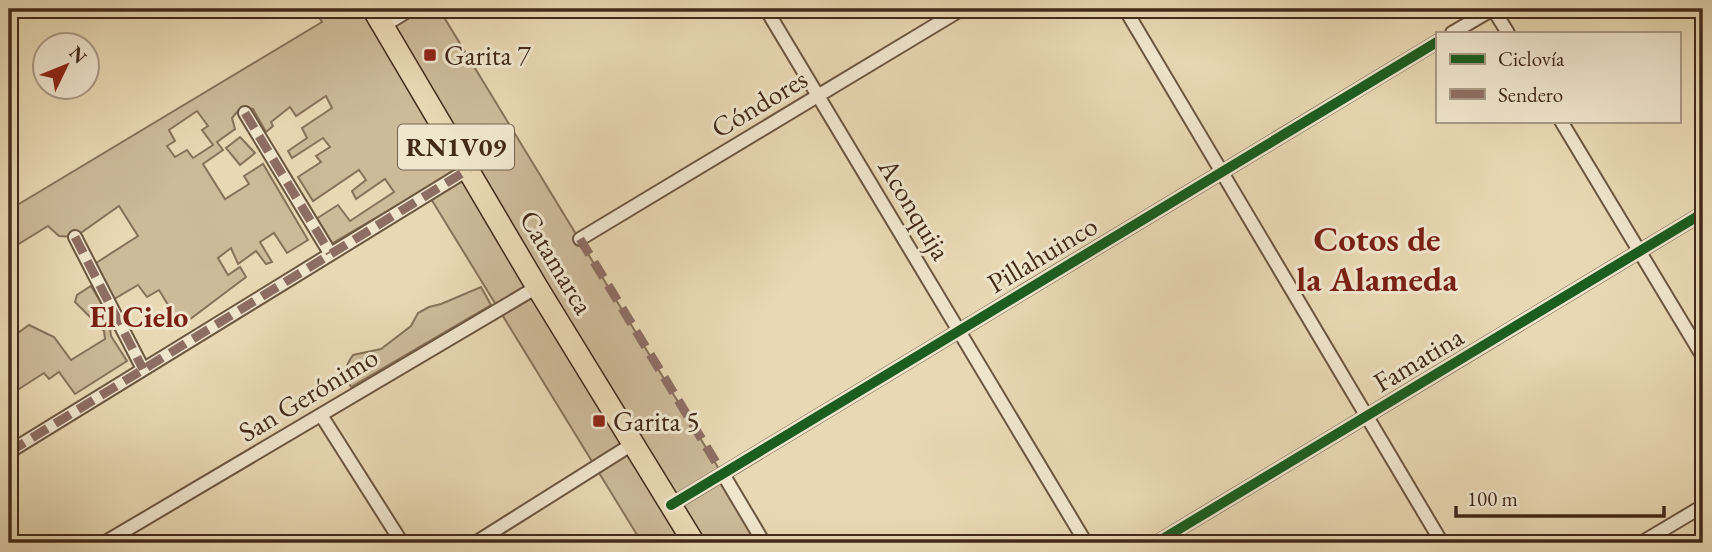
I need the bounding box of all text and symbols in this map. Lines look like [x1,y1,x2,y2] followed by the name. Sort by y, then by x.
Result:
[32,32,102,102] north arrow
[1436,32,1680,122] legend
[444,37,531,73] place label: Garita 7
[64,41,93,69] text: N
[1498,45,1565,72] text: Ciclovía
[422,47,438,63] marker: Garita 7
[704,60,814,146] street label: Cóndores
[1498,81,1563,108] text: Sendero
[398,124,514,170] road number: RN1V09
[870,151,960,267] street label: Aconquija
[512,203,603,321] street label: Catamarca
[980,207,1104,301] street label: Pillahuinco
[1296,216,1458,301] district label: Cotos de la Alameda
[90,297,188,336] district label: El Cielo
[1366,318,1471,400] street label: Famatina
[232,338,384,450] street label: San Gerónimo
[613,403,700,439] place label: Garita 5
[591,413,607,429] marker: Garita 5
[1456,475,1665,519] scale bar
[1467,485,1518,512] text: 100 m

